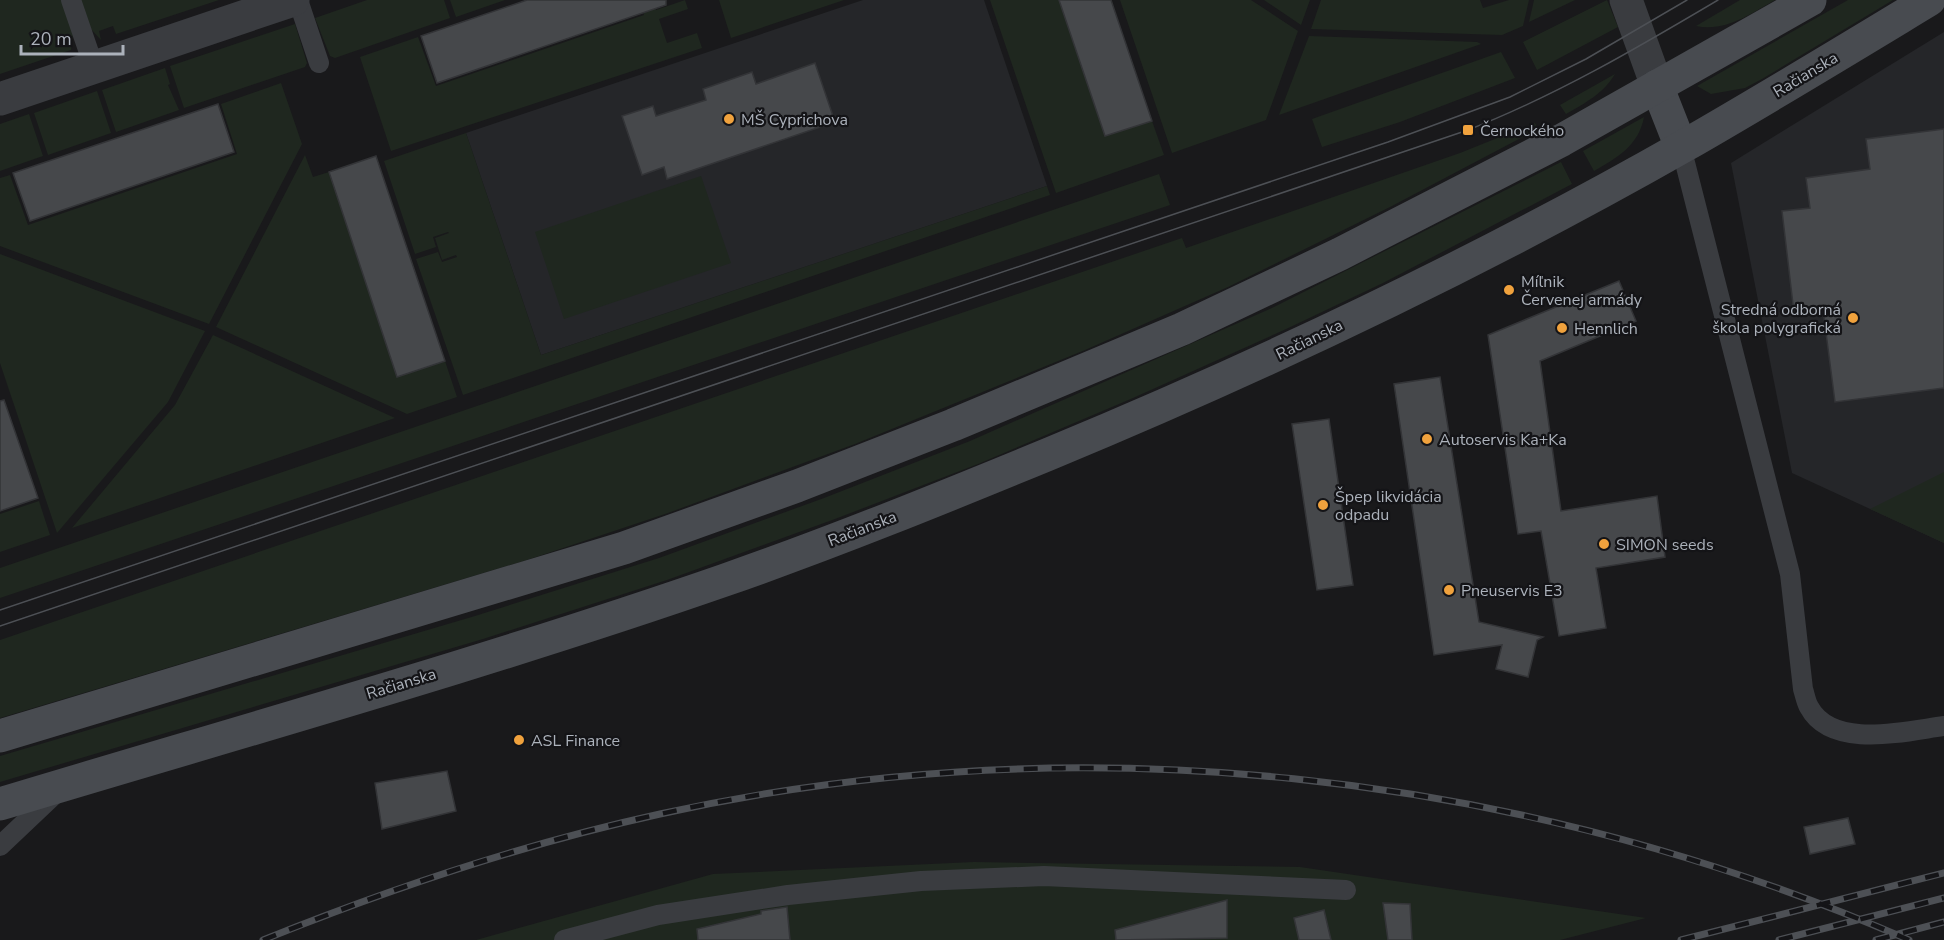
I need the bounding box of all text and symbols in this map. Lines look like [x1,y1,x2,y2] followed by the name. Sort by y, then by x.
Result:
[21,18,123,56] scale bar
[30,27,72,51] text: 20 m
[1769,47,1842,103] street label: Račianska
[741,109,848,131] place label: MŠ Cyprichova
[722,112,736,126] marker: MŠ Cyprichova
[1480,120,1564,142] place label: Černockého
[1461,123,1475,137] marker: Černockého
[1521,271,1643,311] place label: Míľnik Červenej armády
[1502,283,1516,297] marker: Míľnik Červenej armády
[1712,299,1841,339] place label: Stredná odborná škola polygrafická
[1846,311,1860,325] marker: Stredná odborná škola polygrafická
[1272,314,1347,366] street label: Račianska
[1574,318,1638,340] place label: Hennlich
[1555,321,1569,335] marker: Hennlich
[1439,429,1567,451] place label: Autoservis Ka+Ka
[1420,432,1434,446] marker: Autoservis Ka+Ka
[1335,486,1442,526] place label: Špep likvidácia odpadu
[1316,498,1330,512] marker: Špep likvidácia odpadu
[825,506,900,552] street label: Račianska
[1616,534,1714,556] place label: SIMON seeds
[1597,537,1611,551] marker: SIMON seeds
[1461,580,1563,602] place label: Pneuservis E3
[1442,583,1456,597] marker: Pneuservis E3
[364,663,439,705] street label: Račianska
[531,730,620,752] place label: ASL Finance
[512,733,526,747] marker: ASL Finance

